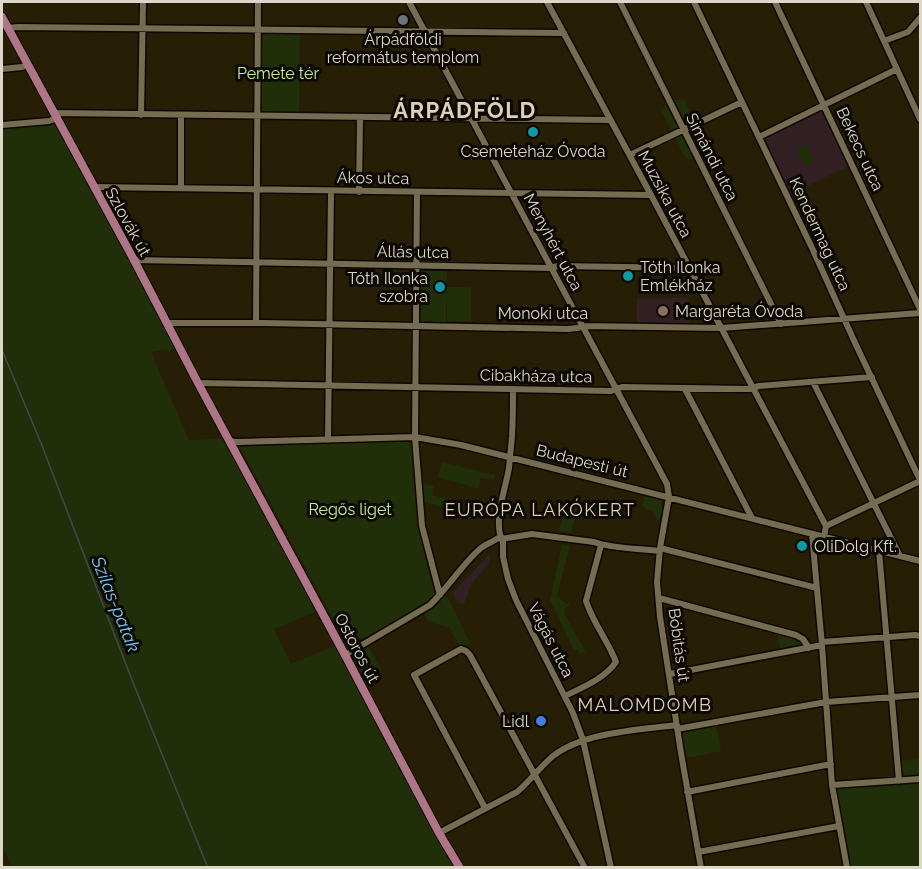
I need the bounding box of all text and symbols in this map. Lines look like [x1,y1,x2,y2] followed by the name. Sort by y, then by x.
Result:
[396,13,410,27] marker: Árpádföldi református templom
[327,29,479,67] place label: Árpádföldi református templom
[237,64,319,83] park label: Pemete tér
[393,97,537,123] district label: ÁRPÁDFÖLD
[832,104,888,194] street label: Bekecs utca
[682,110,742,204] street label: Simándi utca
[526,125,540,139] marker: Csemeteház Óvoda
[460,141,606,161] place label: Csemeteház Óvoda
[634,147,696,241] street label: Muzsika utca
[337,167,409,188] street label: Ákos utca
[785,174,855,294] street label: Kendermag utca
[101,184,155,260] street label: Szlovák út
[519,190,587,294] street label: Menyhért utca
[377,241,449,262] street label: Állás utca
[640,258,720,295] place label: Tóth Ilonka Emlékház
[348,269,428,306] place label: Tóth Ilonka szobra
[621,269,635,283] marker: Tóth Ilonka Emlékház
[433,280,447,294] marker: Tóth Ilonka szobra
[675,301,803,321] place label: Margaréta Óvoda
[498,304,588,323] street label: Monoki utca
[656,304,670,318] marker: Margaréta Óvoda
[480,366,592,386] street label: Cibakháza utca
[534,440,630,482] street label: Budapesti út
[444,498,636,520] district label: EURÓPA LAKÓKERT
[308,500,392,519] park label: Regős liget
[814,537,897,556] place label: OliDolg Kft.
[795,539,809,553] marker: OliDolg Kft.
[87,552,145,655] water label: Szilas-patak
[524,599,578,681] street label: Vágás utca
[664,607,694,684] street label: Bóbitás út
[331,610,384,687] street label: Ostoros út
[578,694,712,715] district label: MALOMDOMB
[502,712,530,731] place label: Lidl
[534,714,548,728] marker: Lidl

